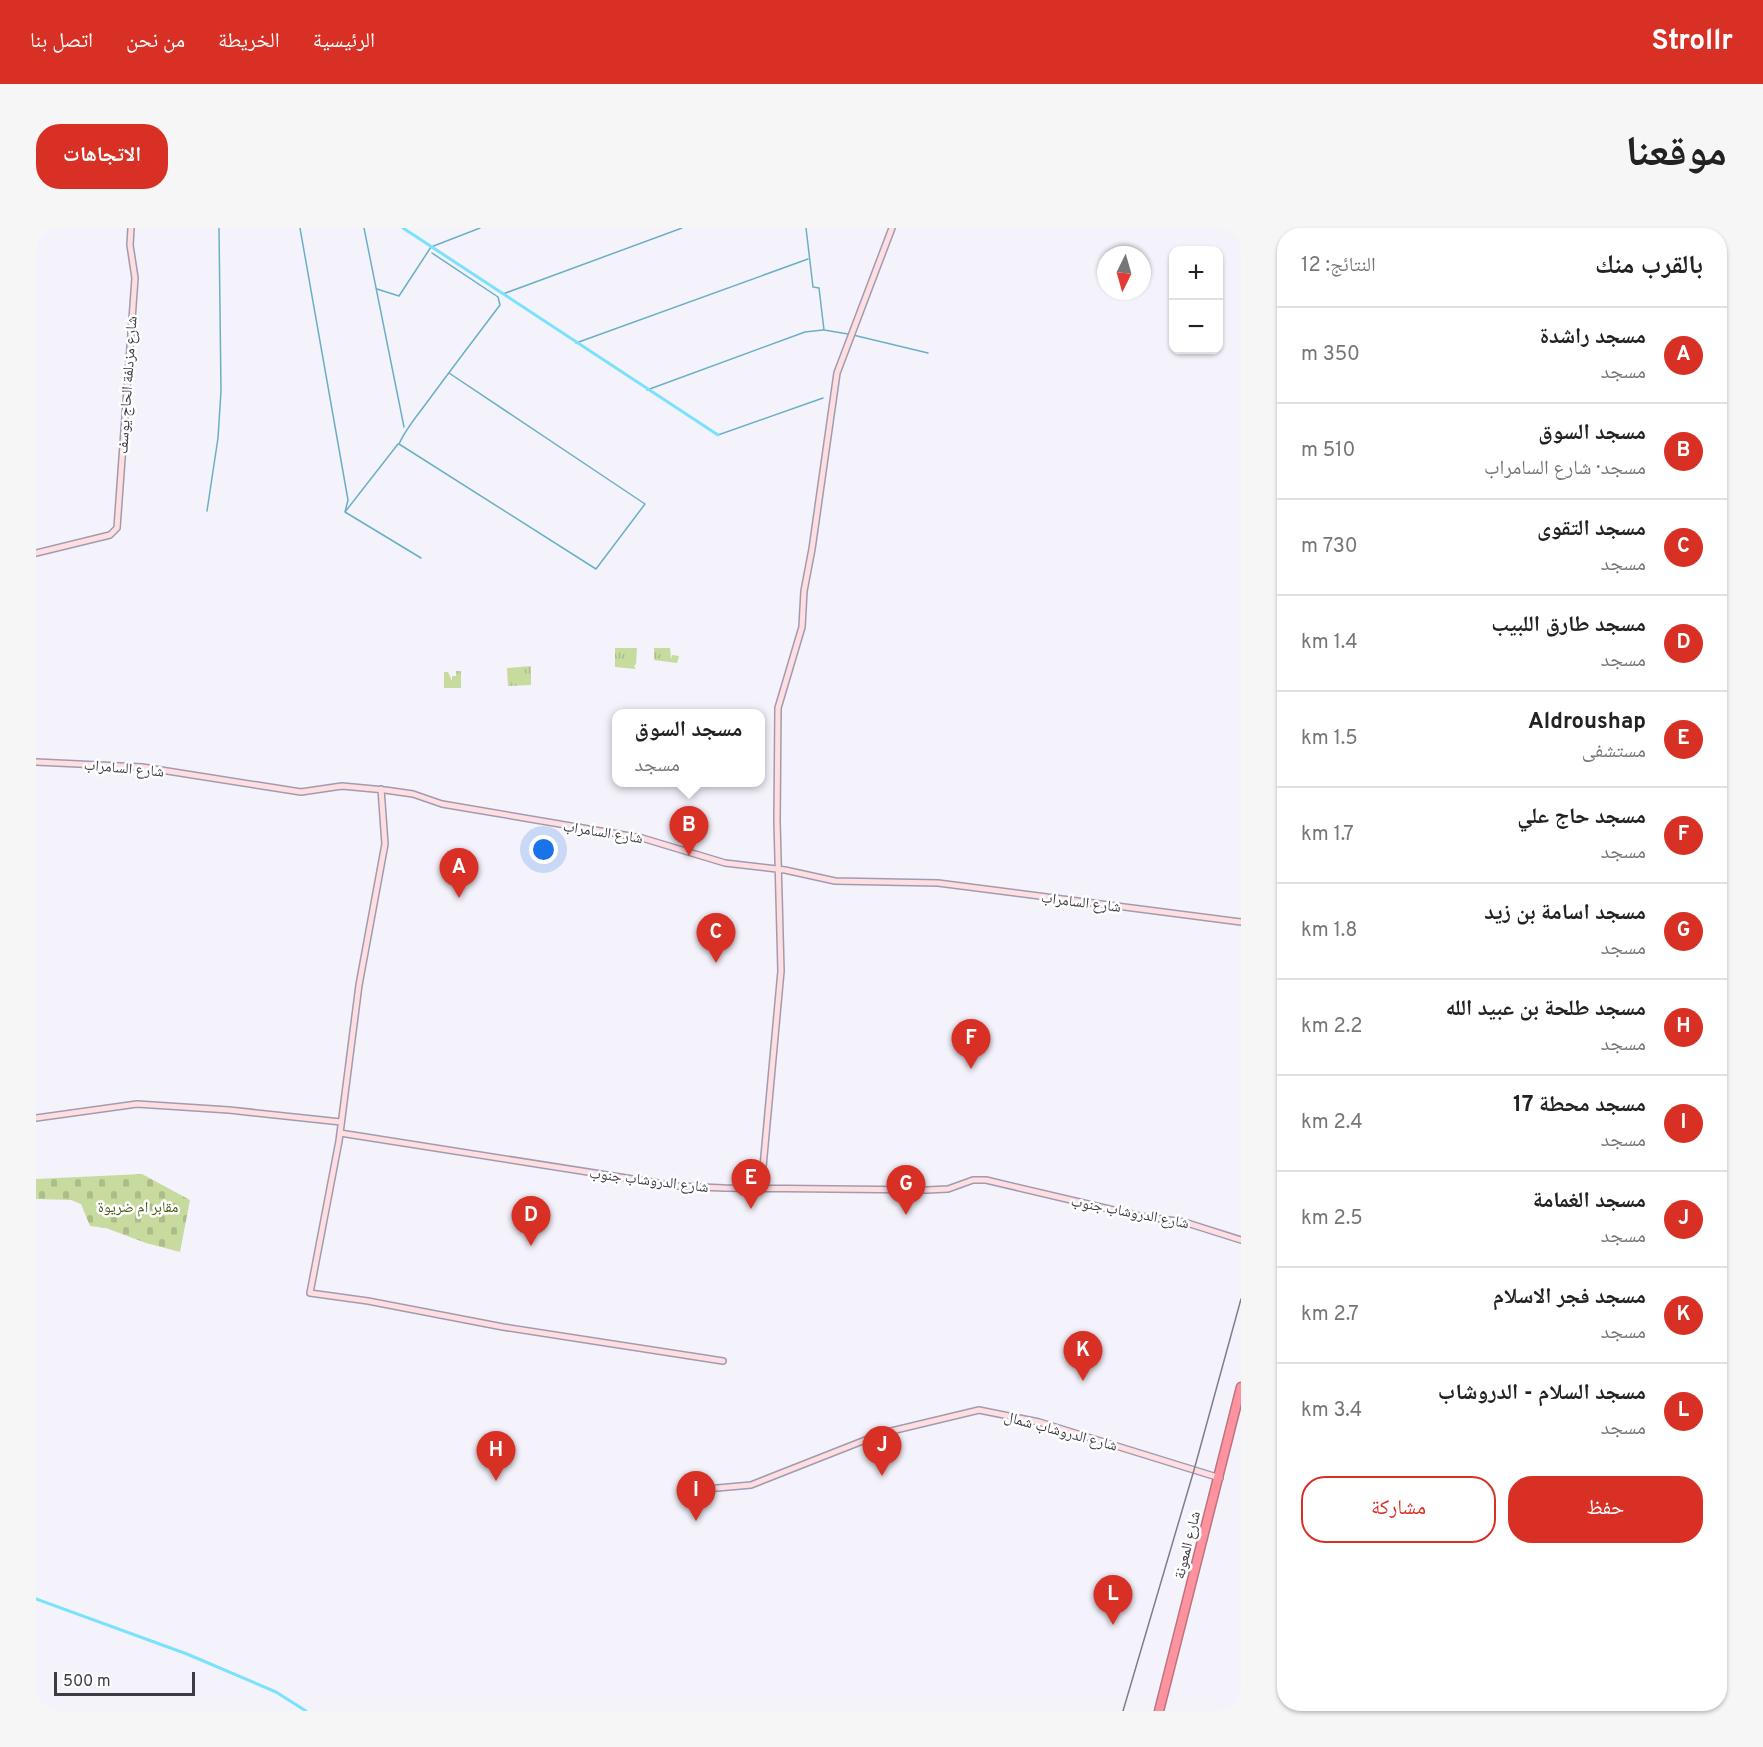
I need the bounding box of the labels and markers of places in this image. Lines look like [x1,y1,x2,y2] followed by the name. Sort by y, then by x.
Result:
[670,806,708,856] pin: B
[440,848,478,898] pin: A
[696,914,736,963] pin: C
[952,1020,990,1069] pin: F
[732,1160,770,1209] pin: E
[886,1166,926,1215] pin: G
[512,1196,550,1246] pin: D
[1064,1332,1102,1381] pin: K
[862,1426,902,1476] pin: J
[476,1432,516,1481] pin: H
[676,1472,716,1521] pin: I
[1094,1576,1132,1625] pin: L

